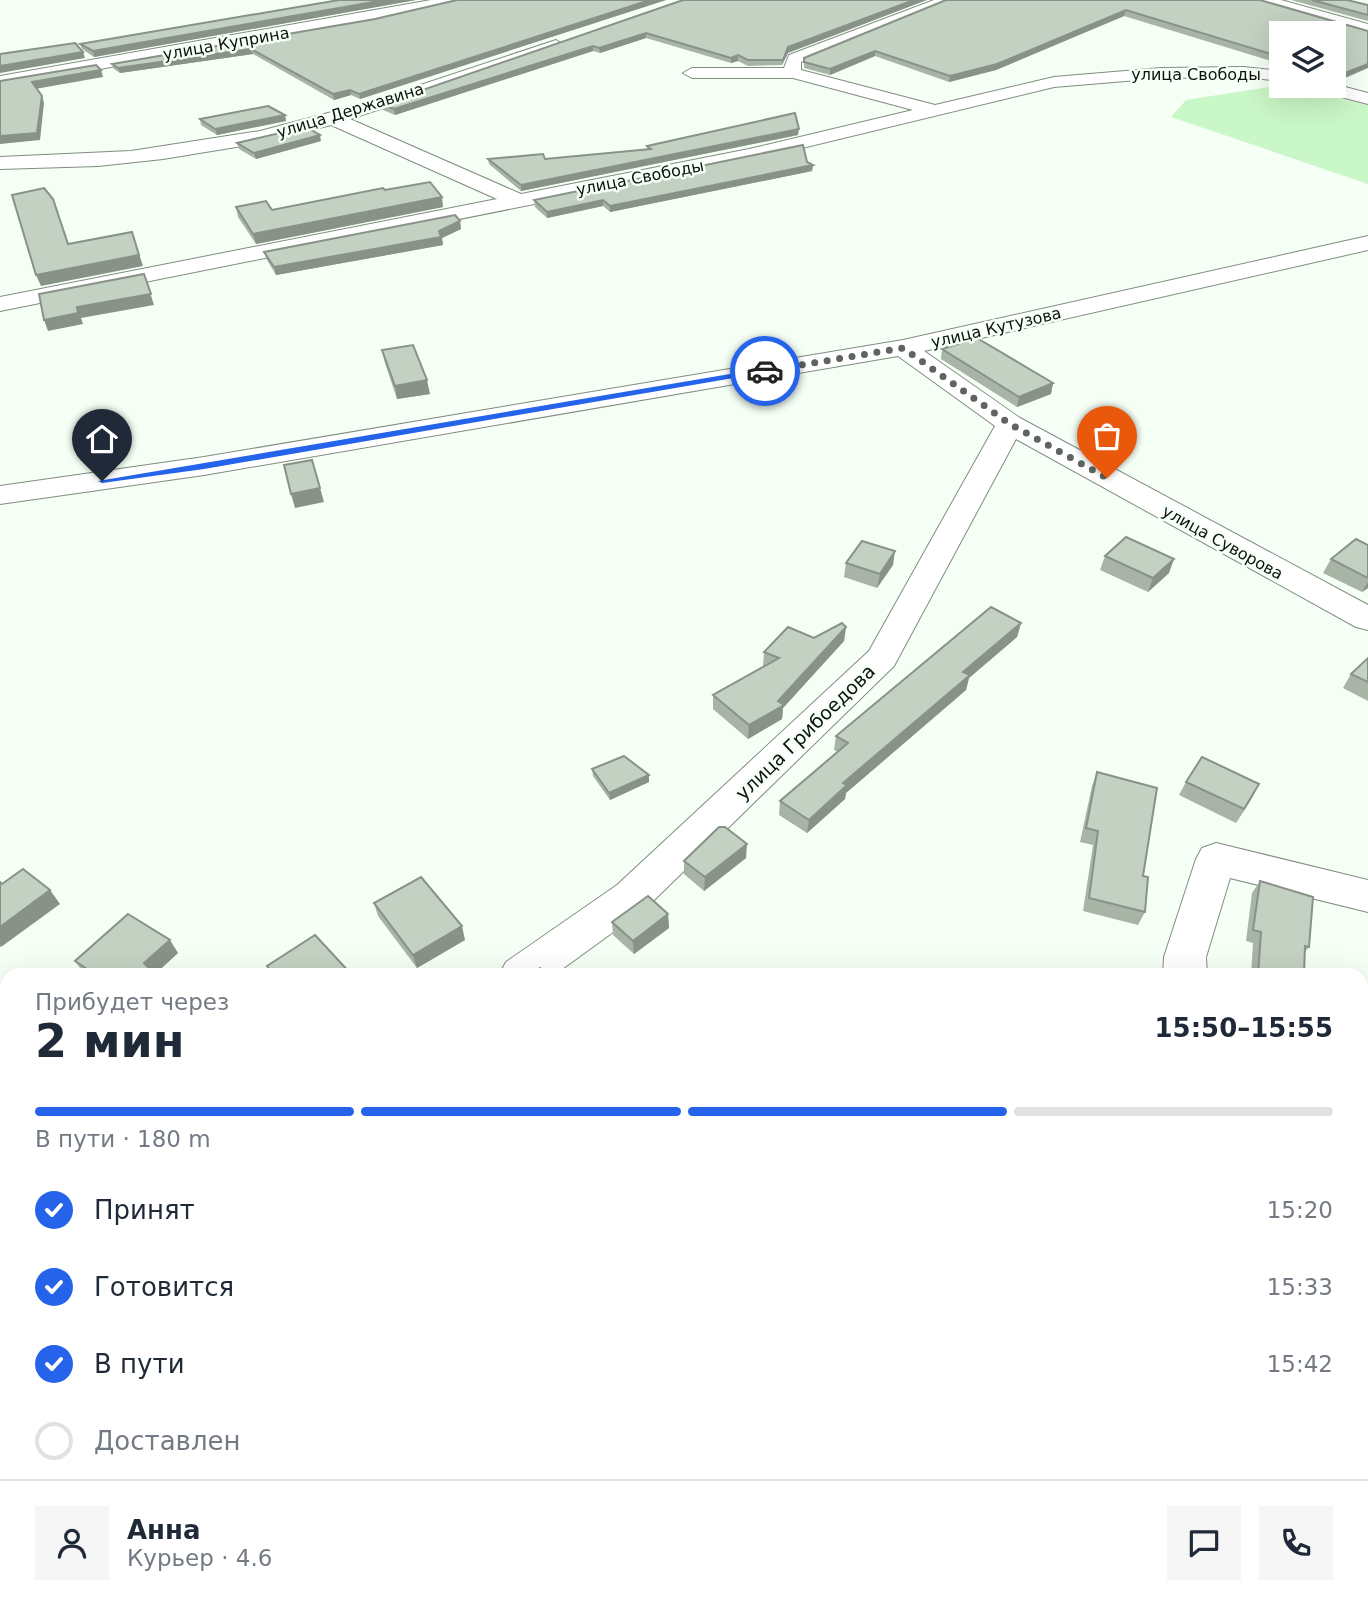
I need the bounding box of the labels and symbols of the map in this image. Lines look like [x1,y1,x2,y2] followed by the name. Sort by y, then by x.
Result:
[161,23,291,64] street label: улица Куприна
[1131,65,1261,84] street label: улица Свободы
[274,79,426,142] street label: улица Державина
[575,156,706,199] street label: улица Свободы
[929,303,1063,352] street label: улица Кутузова
[730,336,800,406] courier
[1077,406,1137,478] pin
[72,409,132,481] pin
[1159,501,1286,583] street label: улица Суворова
[731,660,879,804] street label: улица Грибоедова

